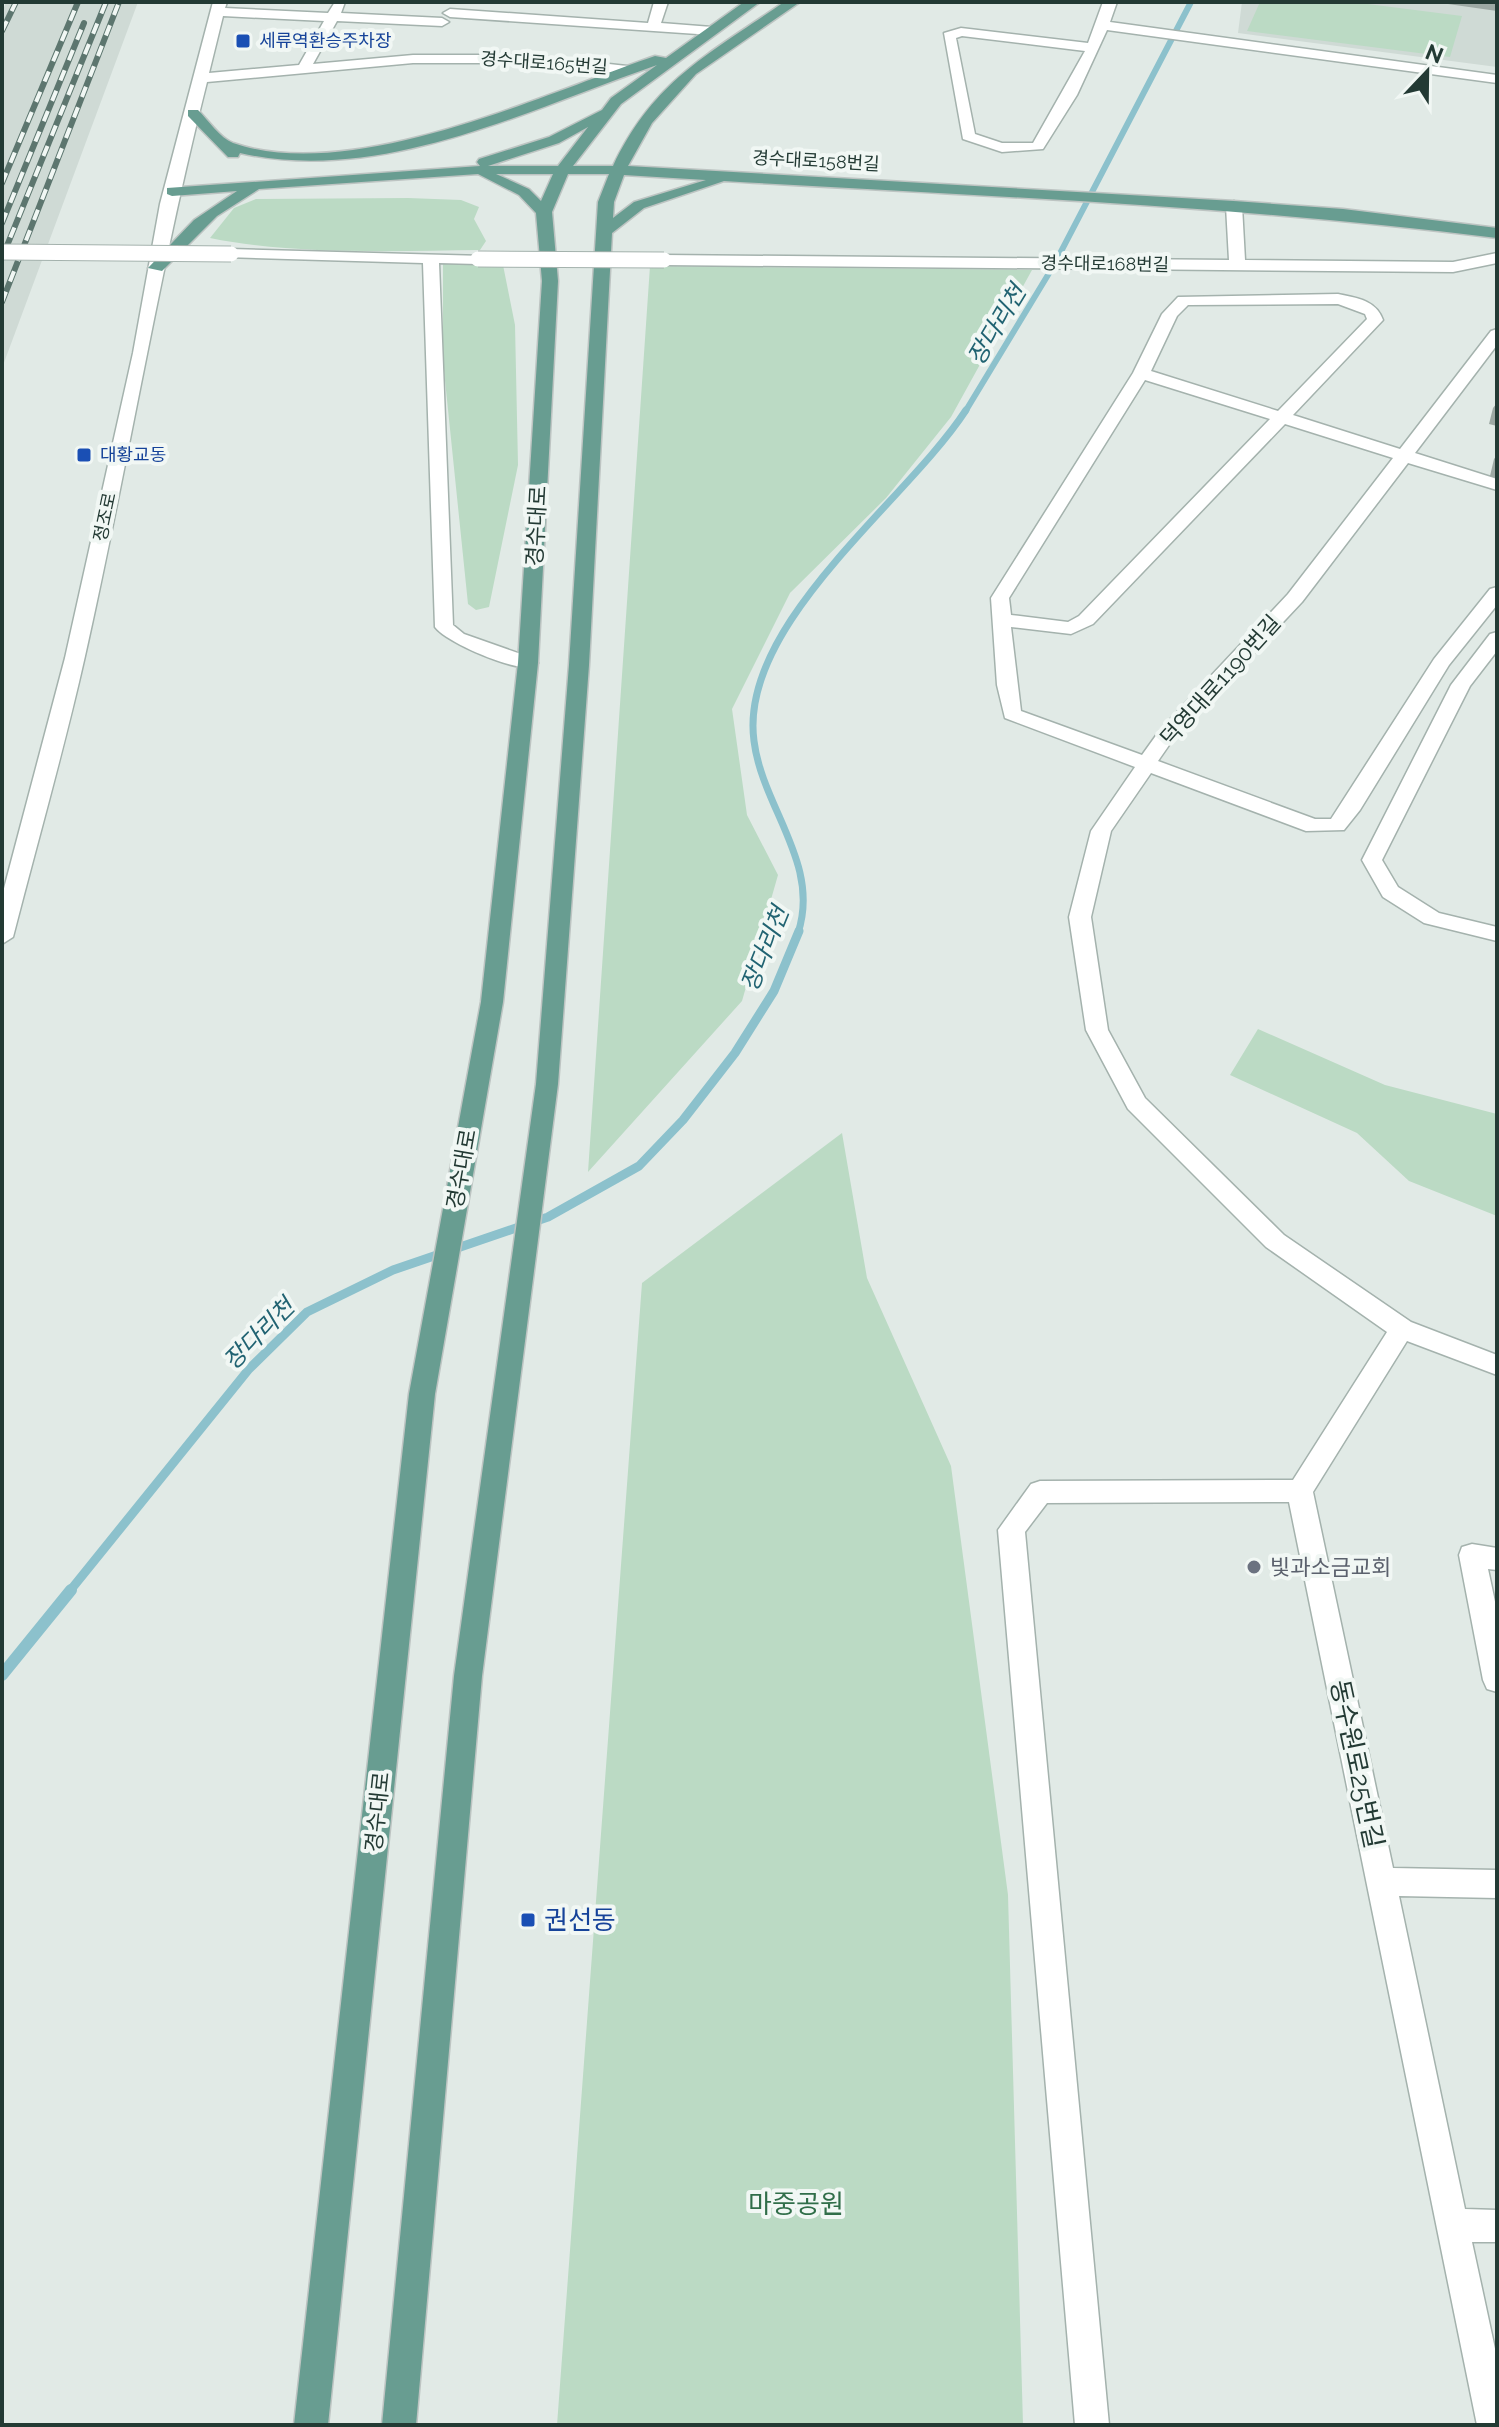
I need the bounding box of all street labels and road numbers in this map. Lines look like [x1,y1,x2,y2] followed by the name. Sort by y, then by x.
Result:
[480,48,608,77] street label: 경수대로165번길
[752,147,880,174] street label: 경수대로158번길
[1041,252,1169,275] street label: 경수대로168번길
[521,485,551,567] street label: 경수대로
[89,490,120,543] street label: 정조로
[1155,609,1285,751] street label: 덕영대로1190번길
[441,1127,481,1211] street label: 경수대로
[1325,1677,1389,1851] street label: 동수원로25번길
[360,1770,394,1854] street label: 경수대로

